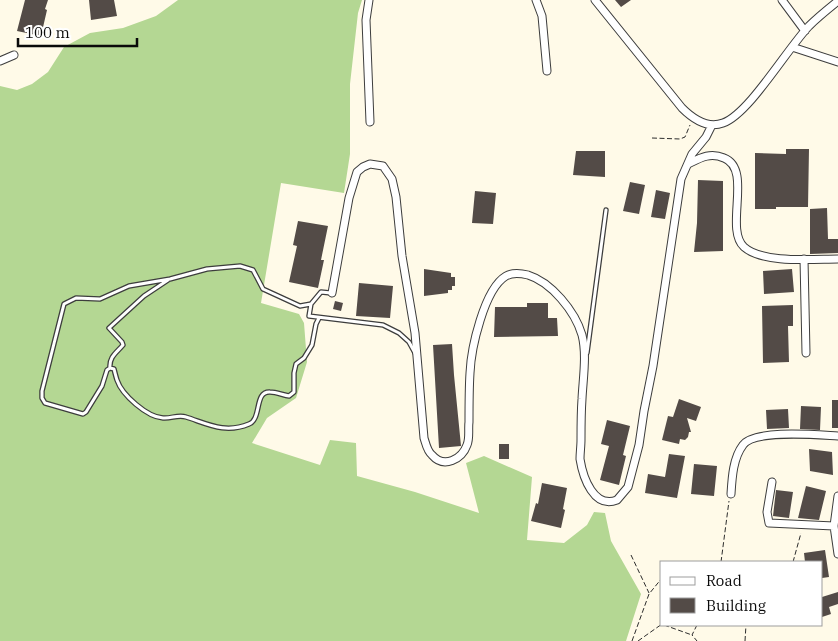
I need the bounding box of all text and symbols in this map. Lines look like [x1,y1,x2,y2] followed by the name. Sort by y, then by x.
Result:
[18,15,136,47] scale bar
[25,23,70,42] text: 100 m
[660,561,823,626] legend
[706,571,742,590] text: Road
[706,596,766,615] text: Building

